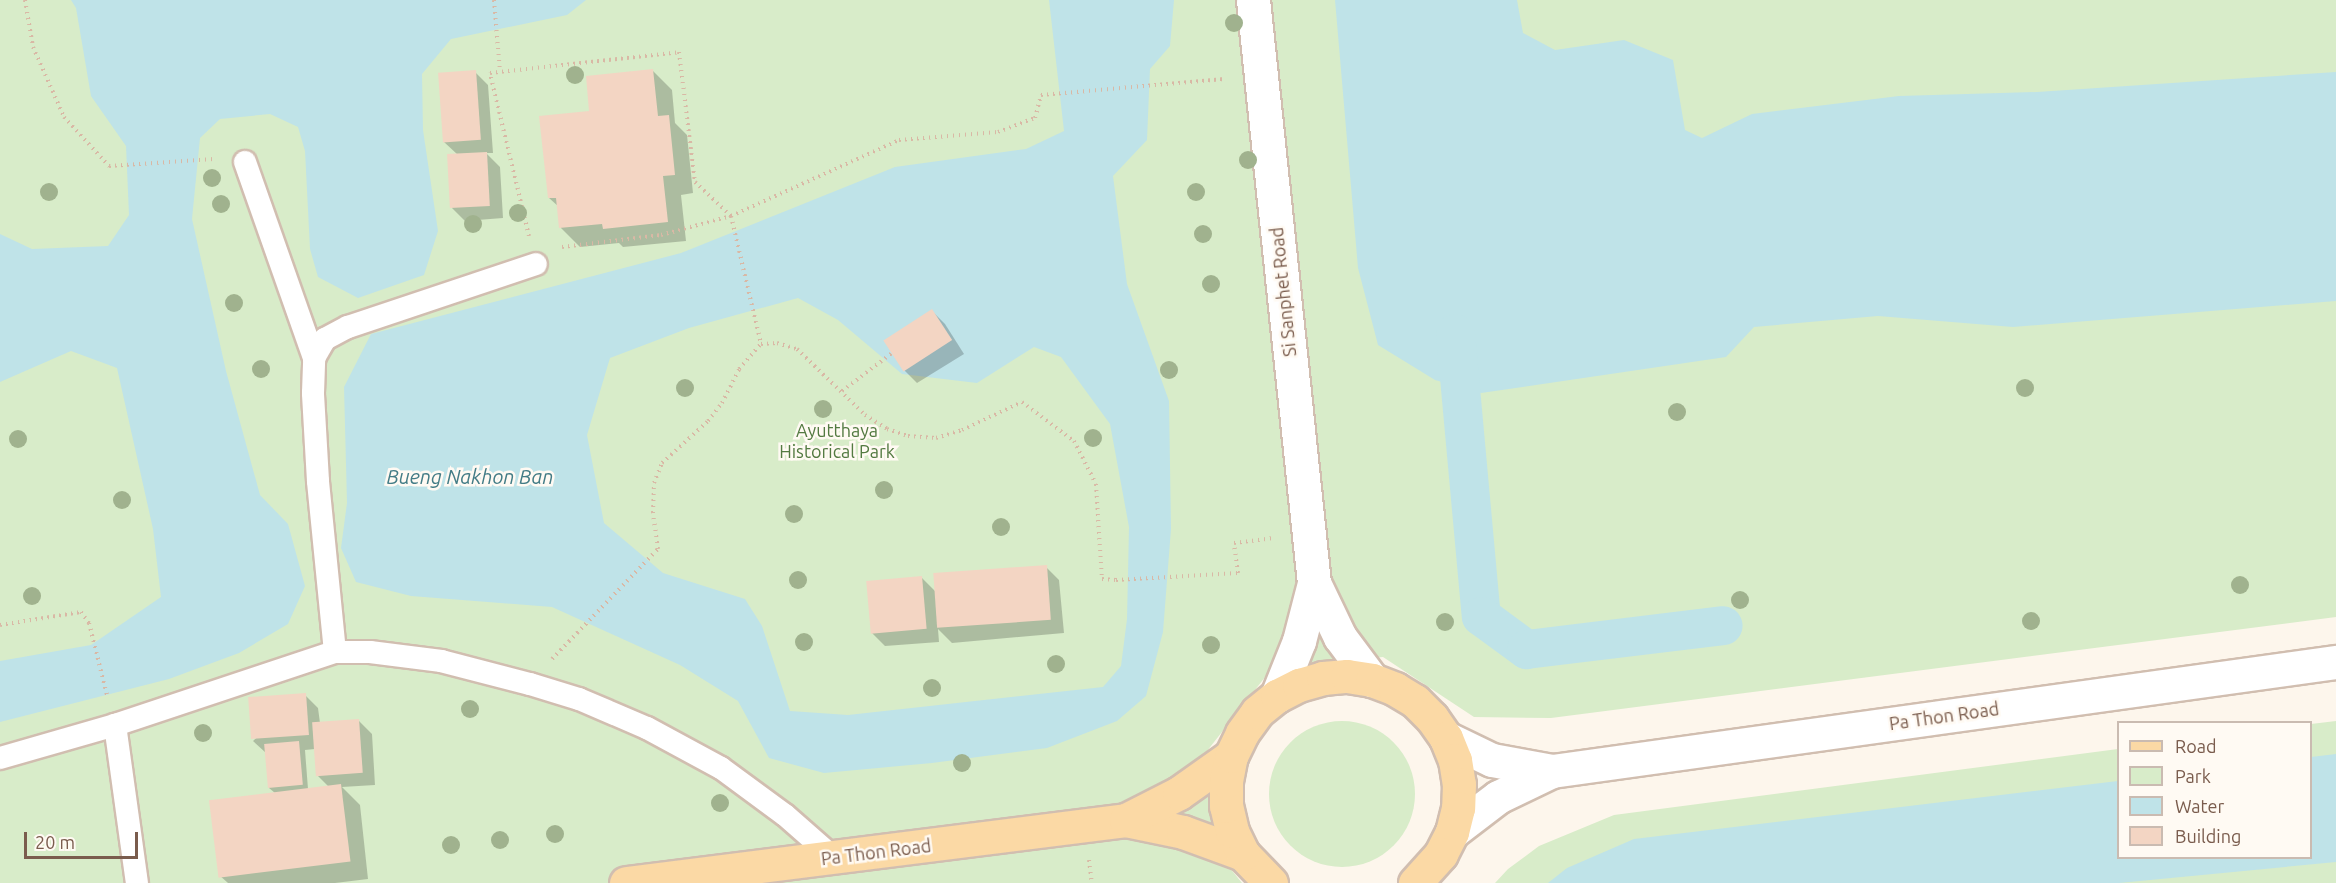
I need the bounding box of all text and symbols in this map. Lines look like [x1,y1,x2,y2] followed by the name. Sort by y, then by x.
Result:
[1265,226,1301,358] street label: Si Sanphet Road
[779,420,895,462] park label: Ayutthaya Historical Park
[387,464,553,488] water label: Bueng Nakhon Ban
[1888,698,2000,734] street label: Pa Thon Road
[2117,721,2312,859] legend
[2175,736,2217,756] text: Road
[2175,766,2211,786] text: Park
[2175,796,2224,816] text: Water
[27,820,141,858] scale bar
[2175,826,2241,846] text: Building
[35,832,75,852] text: 20 m
[820,835,932,869] street label: Pa Thon Road

